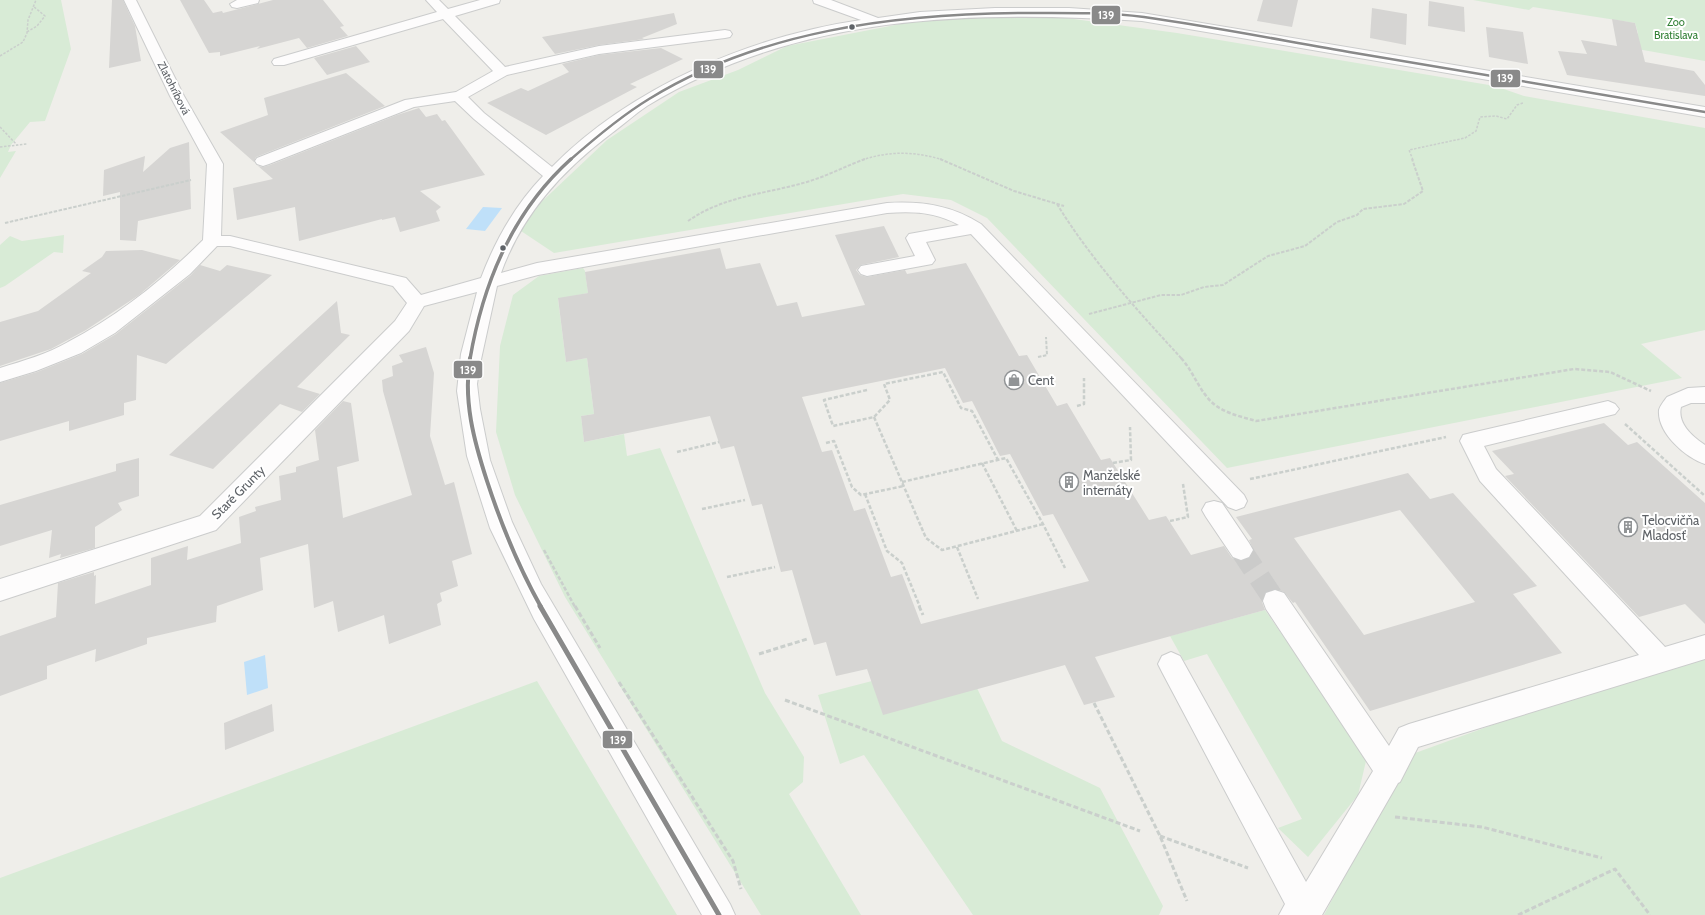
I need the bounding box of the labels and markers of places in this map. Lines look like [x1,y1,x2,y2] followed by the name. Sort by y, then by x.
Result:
[847,22,857,32] unlabelled marker
[498,243,508,253] unlabelled marker
[1003,369,1025,391] shop icon: Cent
[1028,372,1055,388] place label: Cent
[1083,467,1141,498] place label: Manželské internáty
[1058,471,1080,493] building icon: Manželské internáty
[1642,512,1700,543] place label: Telocvičňa Mladosť
[1617,516,1639,538] building icon: Telocvičňa Mladosť

